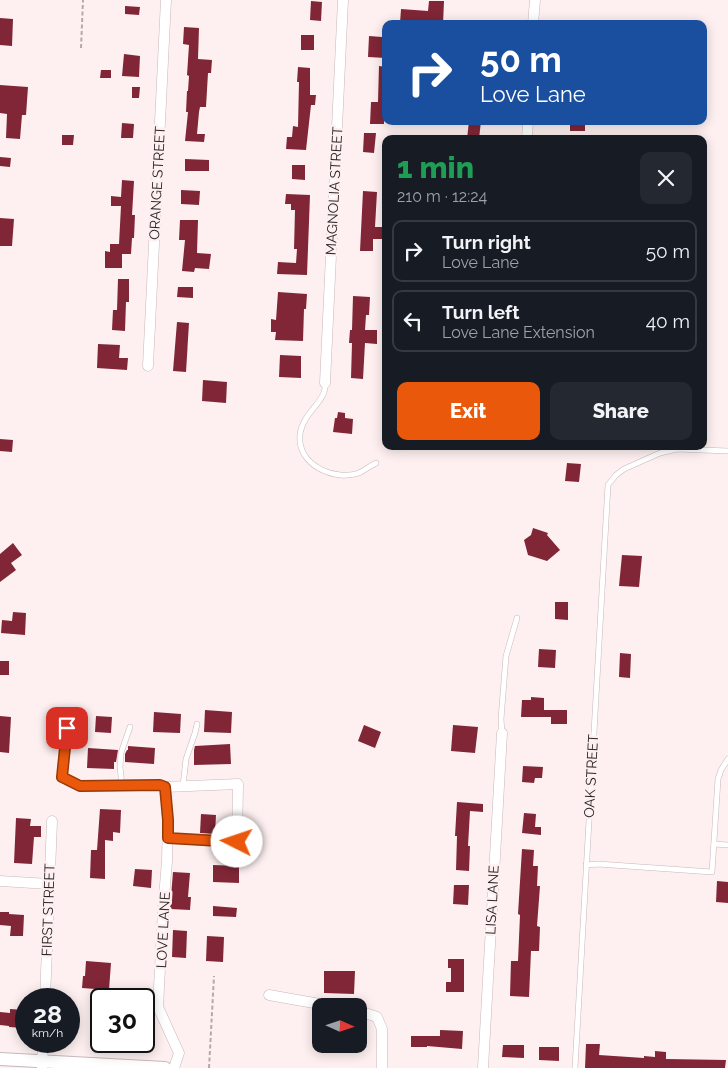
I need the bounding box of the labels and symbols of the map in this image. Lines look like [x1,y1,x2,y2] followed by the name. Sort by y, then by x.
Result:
[146,125,168,240] street label: ORANGE STREET
[323,126,345,256] street label: MAGNOLIA STREET
[46,707,88,749] pin
[581,733,601,818] street label: OAK STREET
[210,815,262,867] position arrow
[38,863,58,957] street label: FIRST STREET
[482,865,502,935] street label: LISA LANE
[153,891,173,969] street label: LOVE LANE
[90,988,155,1053] speed limit sign: 30
[312,998,368,1052] north arrow

